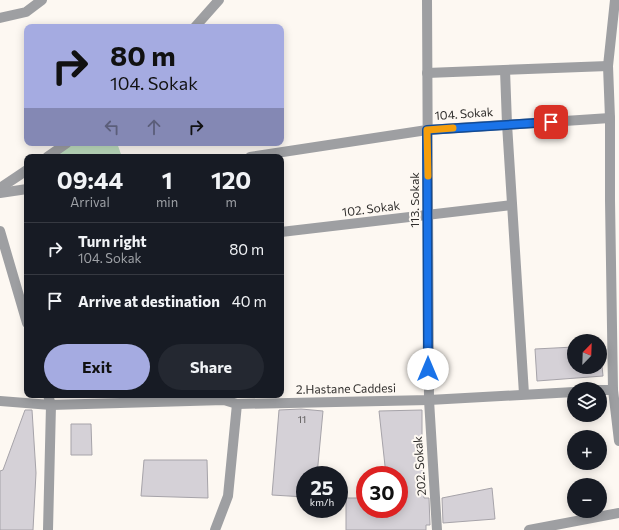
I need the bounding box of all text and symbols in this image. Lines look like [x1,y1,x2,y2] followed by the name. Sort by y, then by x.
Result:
[110,38,176,72] text: 80 m
[44,40,96,92] icon: right
[110,72,198,94] text: 104. Sokak
[434,104,494,122] street label: 104. Sokak
[534,105,568,139] pin
[540,111,562,133] icon: arrive
[101,116,123,138] icon: left
[143,116,165,138] icon: ahead
[185,116,207,138] icon: right
[57,165,123,194] text: 09:44
[162,165,173,194] text: 1
[211,165,251,194] text: 120
[407,172,421,228] street label: 113. Sokak
[70,194,110,210] text: Arrival
[156,194,178,210] text: min
[225,194,237,210] text: m
[341,197,401,219] street label: 102. Sokak
[78,232,147,250] text: Turn right
[44,238,66,260] icon: right
[229,240,264,258] text: 80 m
[78,250,142,266] text: 104. Sokak
[44,290,66,312] icon: arrive
[78,292,220,310] text: Arrive at destination
[232,292,267,310] text: 40 m
[567,334,607,374] north arrow
[567,334,607,518] map controls
[44,344,150,390] button: Exit
[158,344,264,390] button: Share
[407,348,449,390] position arrow
[296,380,396,396] street label: 2.Hastane Caddesi
[567,382,607,422] button: layers
[298,413,306,425] house number: 11
[567,430,607,470] button: +
[410,435,428,496] street label: 202. Sokak
[356,466,408,518] speed limit sign: 30
[310,475,334,499] text: 25
[567,478,607,518] button: −
[310,496,334,508] text: km/h

